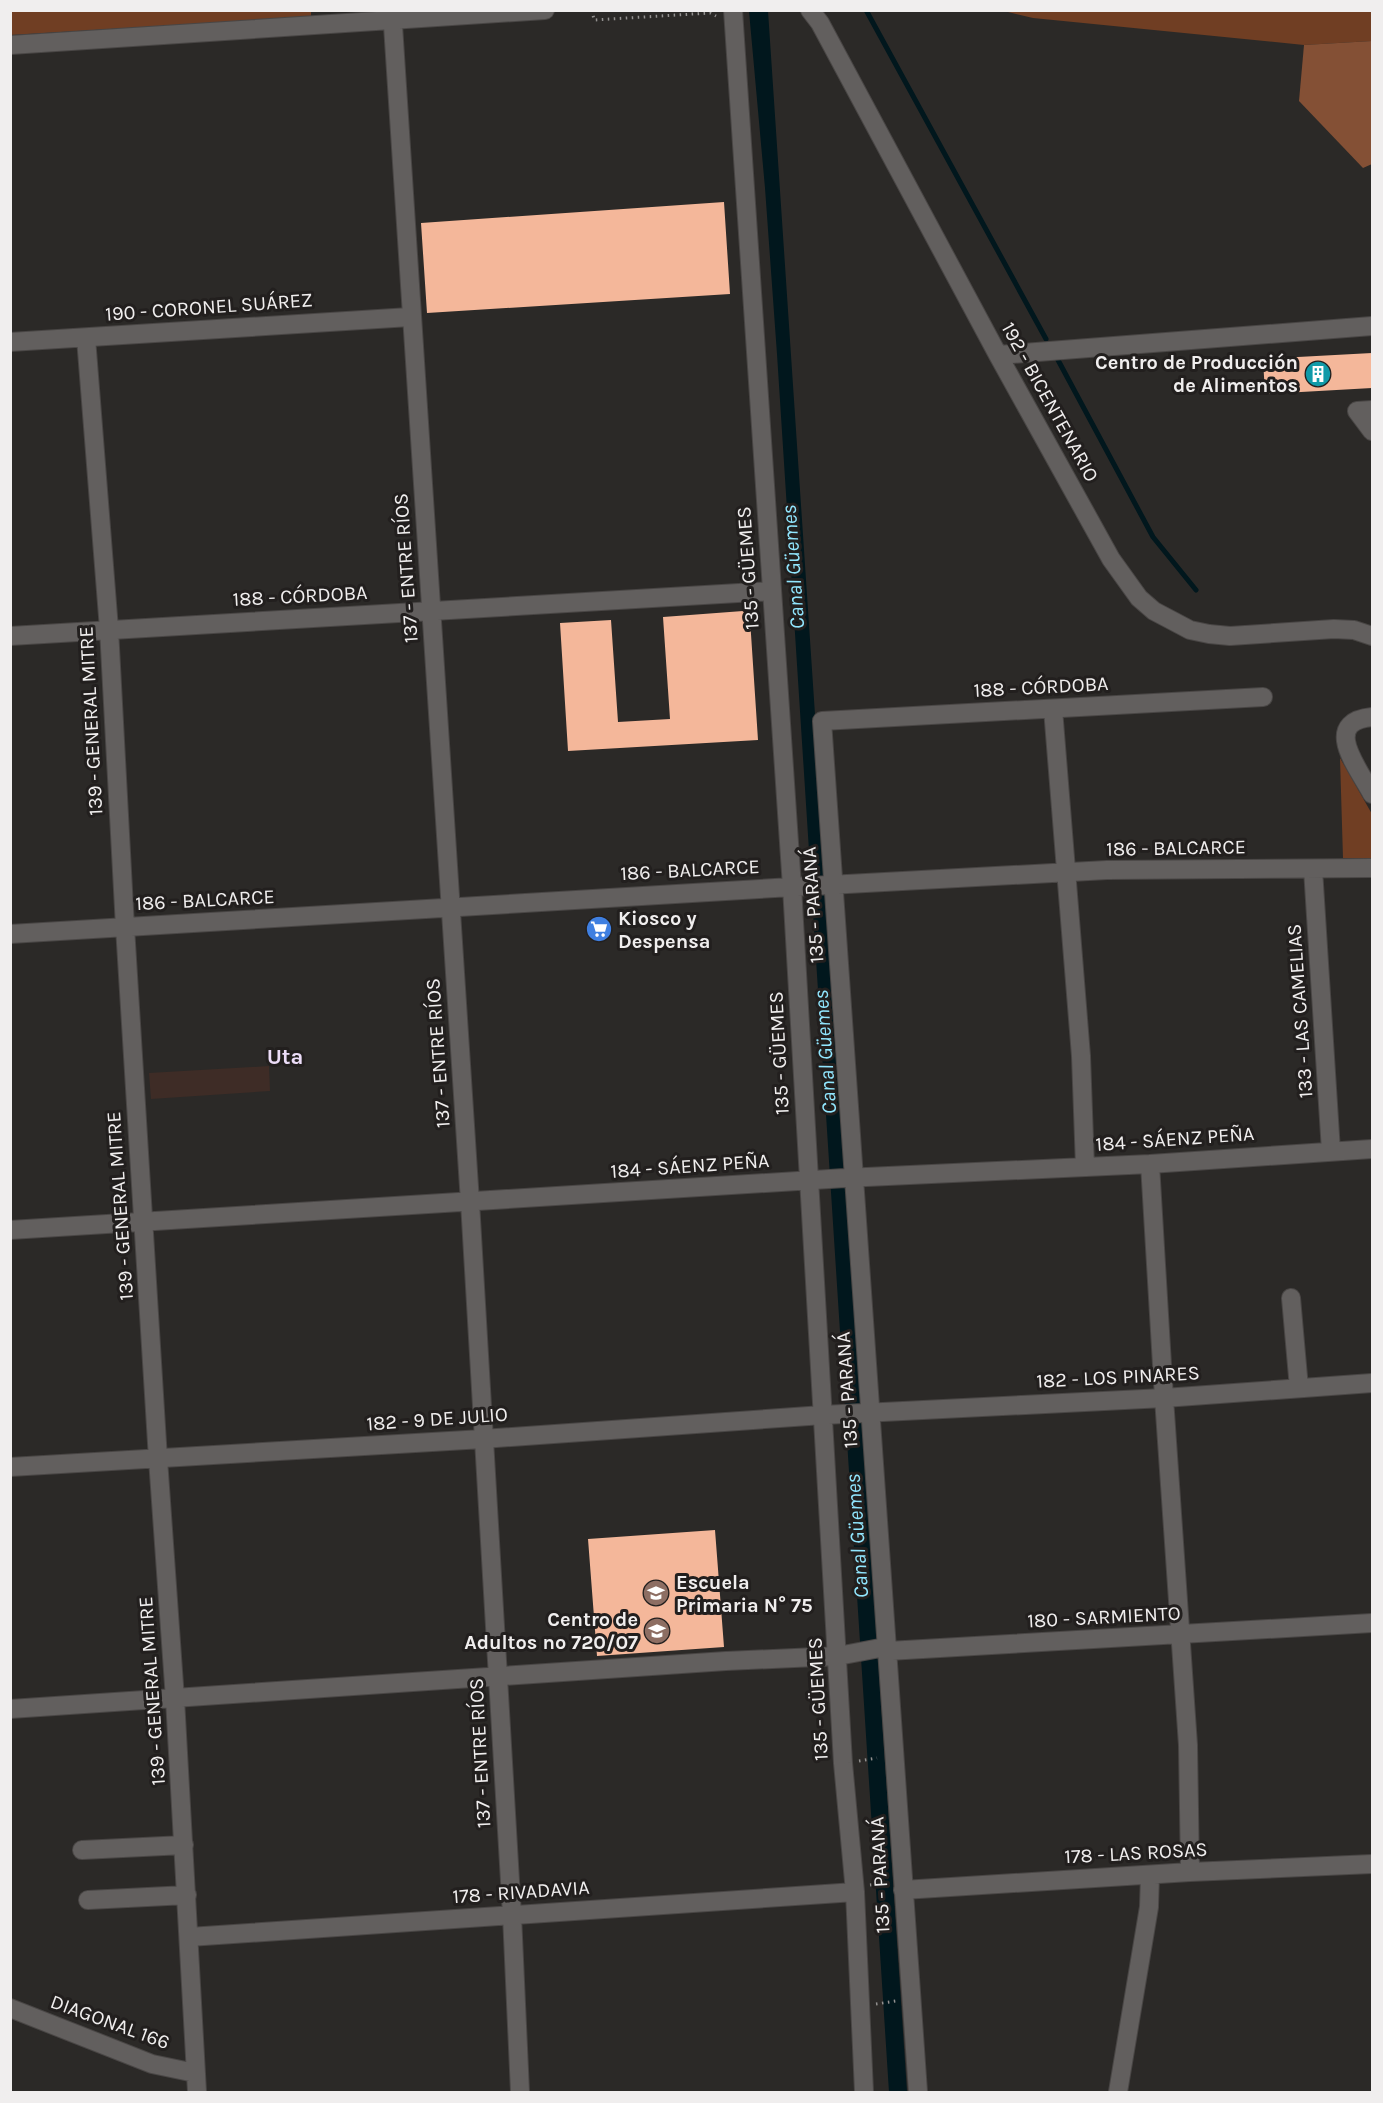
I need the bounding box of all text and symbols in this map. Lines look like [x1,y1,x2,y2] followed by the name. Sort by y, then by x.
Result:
[104,287,313,326] street label: 190 - CORONEL SUÁREZ
[997,318,1103,486] street label: 192 - BICENTENARIO
[1095,351,1298,397] place label: Centro de Producción de Alimentos
[1303,359,1333,389] building icon: Centro de Producción de Alimentos
[388,492,423,644] street label: 137 - ENTRE RÍOS
[777,504,809,630] water label: Canal Güemes
[732,506,764,630] street label: 135 - GÜEMES
[232,580,368,611] street label: 188 - CÓRDOBA
[75,626,107,816] street label: 139 - GENERAL MITRE
[973,671,1109,702] street label: 188 - CÓRDOBA
[1106,835,1246,861] street label: 186 - BALCARCE
[796,846,829,964] street label: 135 - PARANÁ
[620,855,760,885] street label: 186 - BALCARCE
[135,885,275,915] street label: 186 - BALCARCE
[618,907,710,953] place label: Kiosco y Despensa
[584,914,614,944] supermarket icon: Kiosco y Despensa
[1282,923,1318,1099] street label: 133 - LAS CAMELIAS
[420,977,455,1129] street label: 137 - ENTRE RÍOS
[809,989,841,1115] water label: Canal Güemes
[764,991,794,1115] street label: 135 - GÜEMES
[267,1044,303,1070] district label: Uta
[102,1111,138,1301] street label: 139 - GENERAL MITRE
[1095,1121,1255,1156] street label: 184 - SÁENZ PEÑA
[610,1148,770,1183] street label: 184 - SÁENZ PEÑA
[830,1331,863,1449] street label: 135 - PARANÁ
[1036,1361,1200,1393] street label: 182 - LOS PINARES
[366,1403,508,1435] street label: 182 - 9 DE JULIO
[841,1473,873,1599] water label: Canal Güemes
[676,1571,813,1617] place label: Escuela Primaria N° 75
[641,1578,671,1608] school or university icon: Escuela Primaria N° 75
[134,1596,170,1786] street label: 139 - GENERAL MITRE
[1027,1602,1181,1632] street label: 180 - SARMIENTO
[464,1608,638,1654] place label: Centro de Adultos nº 720/07
[642,1616,672,1646] school or university icon: Centro de Adultos nº 720/07
[803,1637,833,1761] street label: 135 - GÜEMES
[464,1677,495,1829] street label: 137 - ENTRE RÍOS
[864,1816,895,1934] street label: 135 - PARANÁ
[1064,1838,1208,1868] street label: 178 - LAS ROSAS
[452,1876,590,1908] street label: 178 - RIVADAVIA
[47,1990,173,2054] street label: DIAGONAL 166

